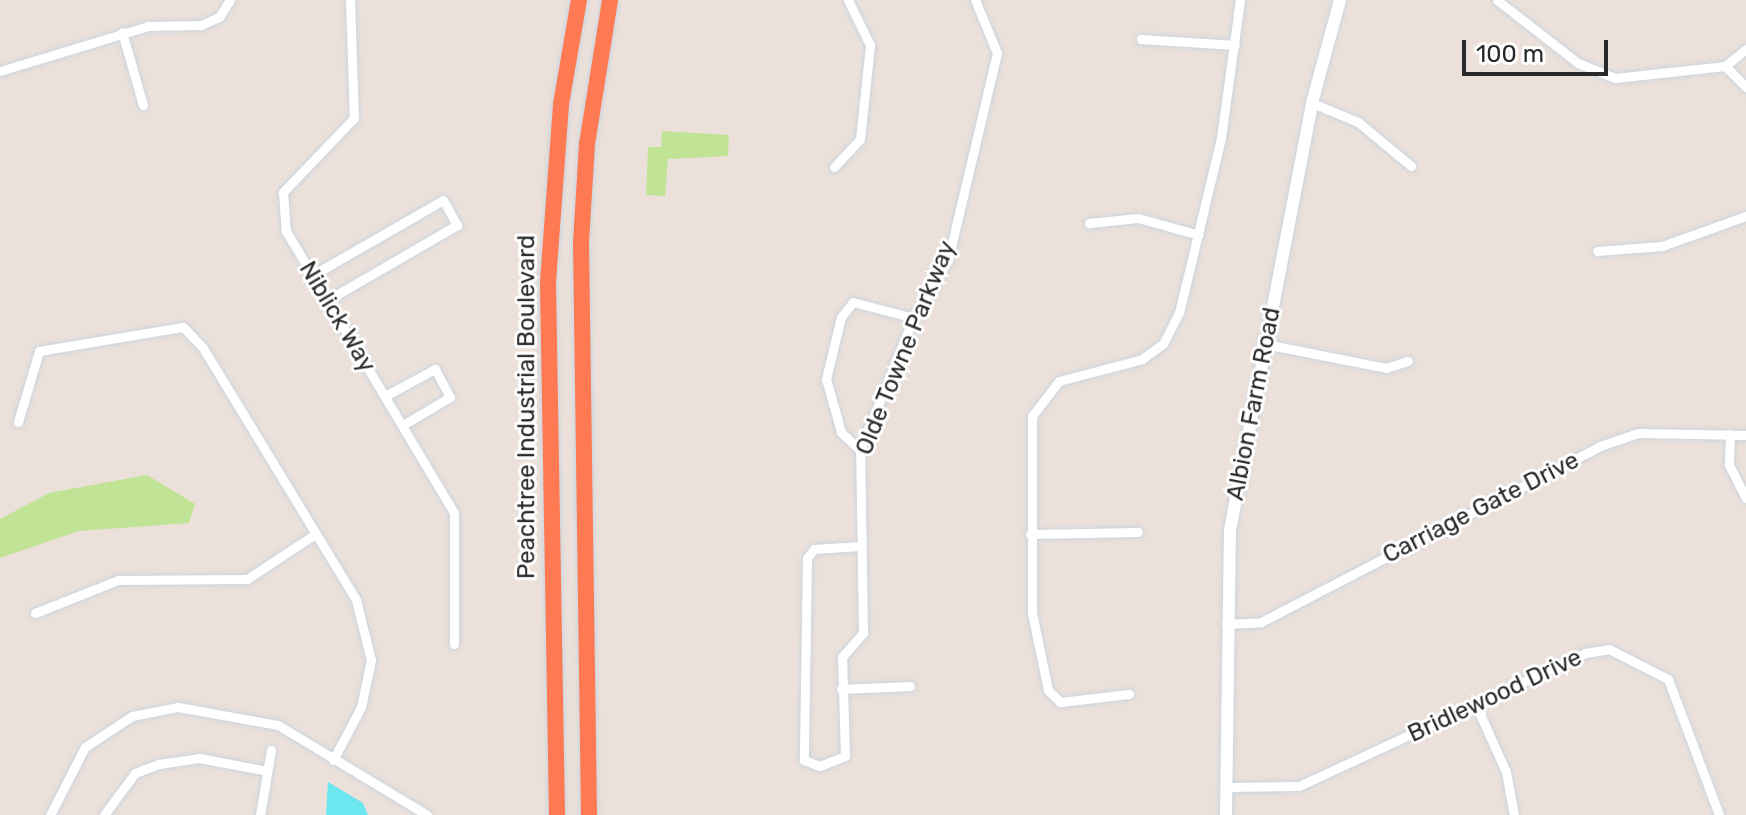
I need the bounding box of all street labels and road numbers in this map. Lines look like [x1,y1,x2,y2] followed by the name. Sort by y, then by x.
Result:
[513,235,541,579] street label: Peachtree Industrial Boulevard
[850,237,962,459] street label: Olde Towne Parkway
[293,256,381,378] street label: Niblick Way
[1221,305,1287,503] street label: Albion Farm Road
[1378,446,1584,570] street label: Carriage Gate Drive
[1403,643,1587,749] street label: Bridlewood Drive

